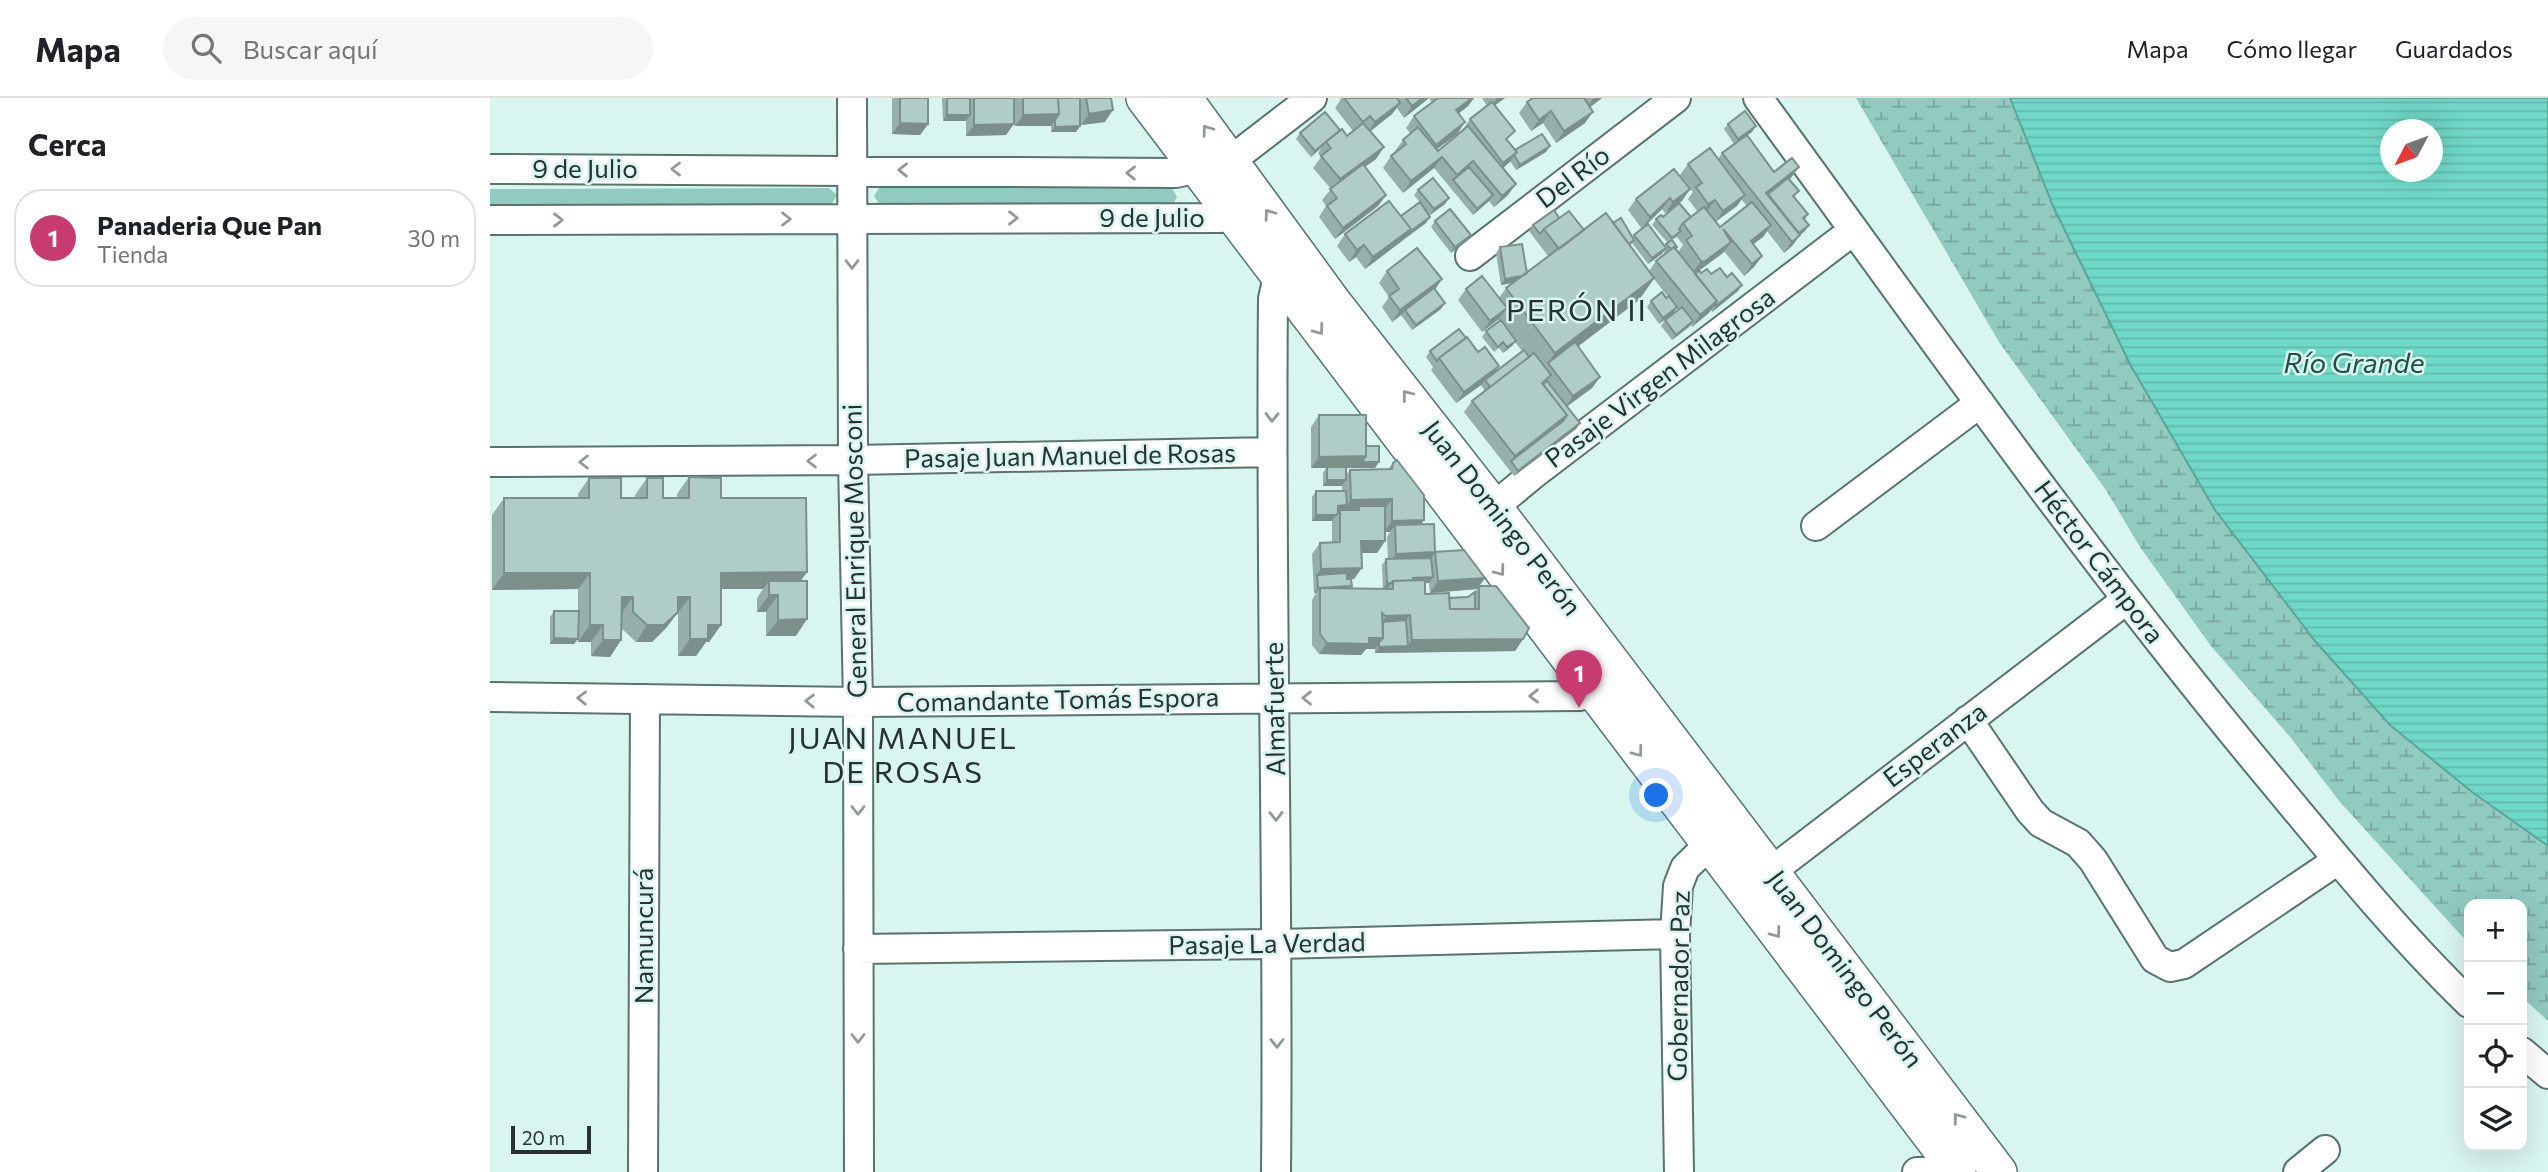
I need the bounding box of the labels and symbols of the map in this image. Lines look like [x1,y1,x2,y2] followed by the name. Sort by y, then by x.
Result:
[2380,119,2443,182] north arrow
[1203,125,1215,137] one-way arrow
[1529,138,1615,213] street label: Del Río
[532,152,638,183] street label: 9 de Julio
[670,161,680,177] one-way arrow
[897,162,908,178] one-way arrow
[1125,165,1135,181] one-way arrow
[1099,201,1205,232] street label: 9 de Julio
[1265,209,1277,222] one-way arrow
[1008,210,1019,226] one-way arrow
[781,211,791,227] one-way arrow
[553,212,564,228] one-way arrow
[844,259,860,270] one-way arrow
[1538,280,1780,473] street label: Pasaje Virgen Milagrosa
[1506,290,1648,327] district label: PERÓN II
[1311,322,1324,335] one-way arrow
[2283,345,2425,379] water label: Río Grande
[1402,391,1415,403] one-way arrow
[835,404,872,698] street label: General Enrique Mosconi
[1264,412,1280,423] one-way arrow
[1417,413,1589,621] street label: Juan Domingo Perón
[904,436,1236,473] street label: Pasaje Juan Manuel de Rosas
[806,453,816,469] one-way arrow
[578,454,589,470] one-way arrow
[2029,473,2172,649] street label: Héctor Cámpora
[1492,563,1505,575] one-way arrow
[1257,642,1290,776] street label: Almafuerte
[1556,650,1602,708] pin: 1
[897,680,1219,717] street label: Comandante Tomás Espora
[1528,689,1539,704] one-way arrow
[1301,690,1311,706] one-way arrow
[576,691,587,706] one-way arrow
[804,693,814,709] one-way arrow
[1876,695,1992,793] street label: Esperanza
[788,718,1018,789] district label: JUAN MANUEL DE ROSAS
[1630,744,1643,756] one-way arrow
[1639,778,1673,812] your location
[850,805,866,816] one-way arrow
[1269,811,1284,822] one-way arrow
[1762,863,1930,1073] street label: Juan Domingo Perón
[627,868,658,1004] street label: Namuncurá
[1660,890,1695,1082] street label: Gobernador Paz
[1168,925,1366,960] street label: Pasaje La Verdad
[1768,925,1781,937] one-way arrow
[850,1033,866,1043] one-way arrow
[1269,1039,1285,1049] one-way arrow
[1953,1113,1966,1125] one-way arrow
[511,1123,592,1155] scale bar

